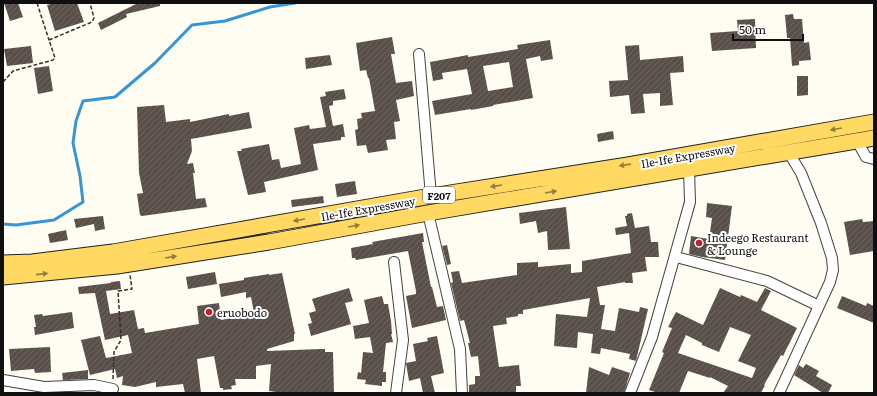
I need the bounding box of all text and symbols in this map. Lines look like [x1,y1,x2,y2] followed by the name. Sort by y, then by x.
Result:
[733,16,803,42] scale bar
[739,20,766,38] text: 50 m
[829,126,842,132] one-way arrow
[639,139,737,171] street label: Ile-Ife Expressway
[619,162,631,168] one-way arrow
[490,183,503,189] one-way arrow
[423,187,455,203] road number: F207
[545,189,557,195] one-way arrow
[319,192,417,224] street label: Ile-Ife Expressway
[293,217,305,223] one-way arrow
[348,223,360,229] one-way arrow
[707,229,809,258] place label: Indeego Restaurant & Lounge
[694,238,704,248] marker: Indeego Restaurant & Lounge
[165,254,177,260] one-way arrow
[36,271,48,277] one-way arrow
[217,304,267,320] place label: eruobodo
[204,307,214,317] marker: eruobodo

